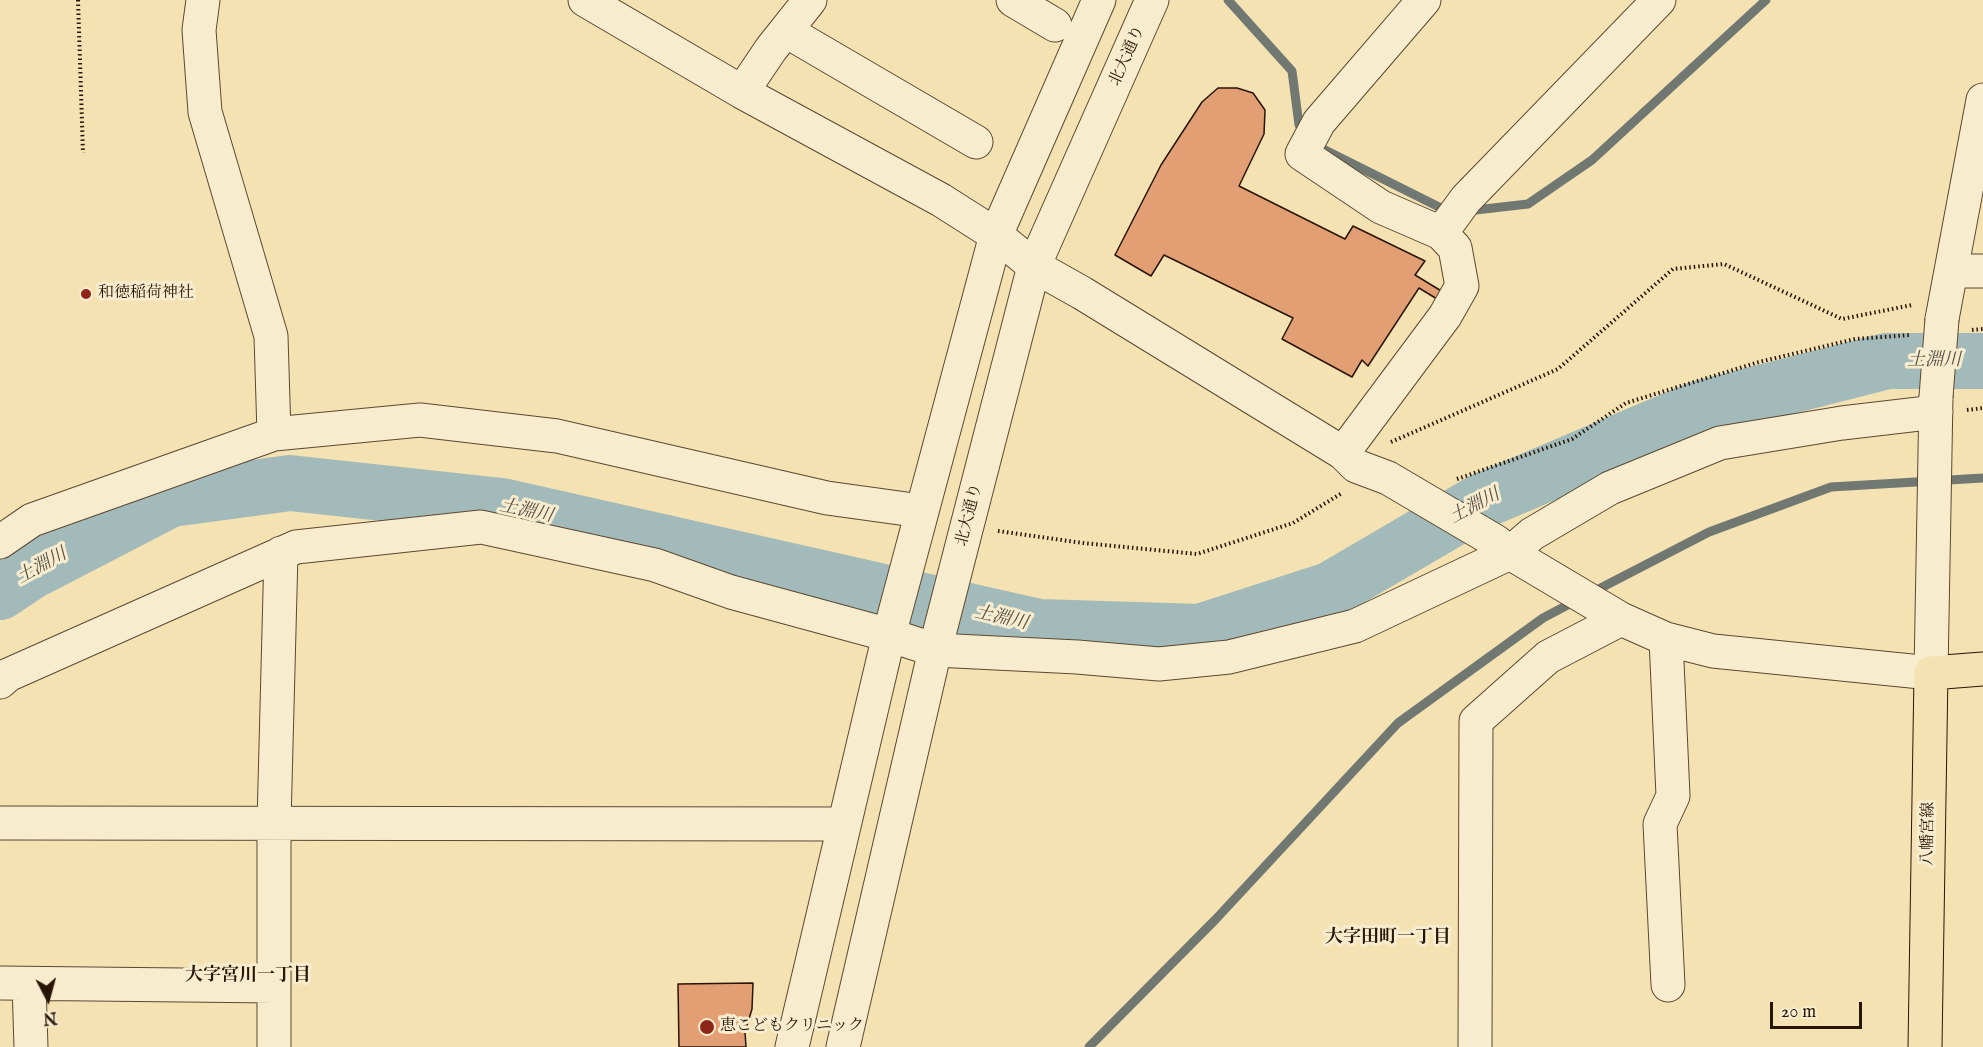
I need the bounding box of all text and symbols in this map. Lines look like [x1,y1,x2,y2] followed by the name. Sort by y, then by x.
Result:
[1106,23,1150,89] street label: 北大通り
[98,284,194,304] place label: 和徳稲荷神社
[79,287,93,301] marker: 和徳稲荷神社
[1907,350,1961,372] water label: 土淵川
[953,482,987,548] street label: 北大通り
[1446,485,1504,529] water label: 土淵川
[497,496,555,528] water label: 土淵川
[13,544,71,590] water label: 土淵川
[972,602,1030,636] water label: 土淵川
[1919,802,1939,866] street label: 八幡宮線
[1325,927,1451,949] district label: 大字田町一丁目
[185,965,311,987] district label: 大字宮川一丁目
[18,969,78,1029] north arrow
[1773,990,1864,1028] scale bar
[1781,1001,1816,1024] text: 20 m
[42,1006,58,1028] text: N
[720,1017,864,1037] place label: 恵こどもクリニック
[698,1018,716,1036] marker: 恵こどもクリニック

